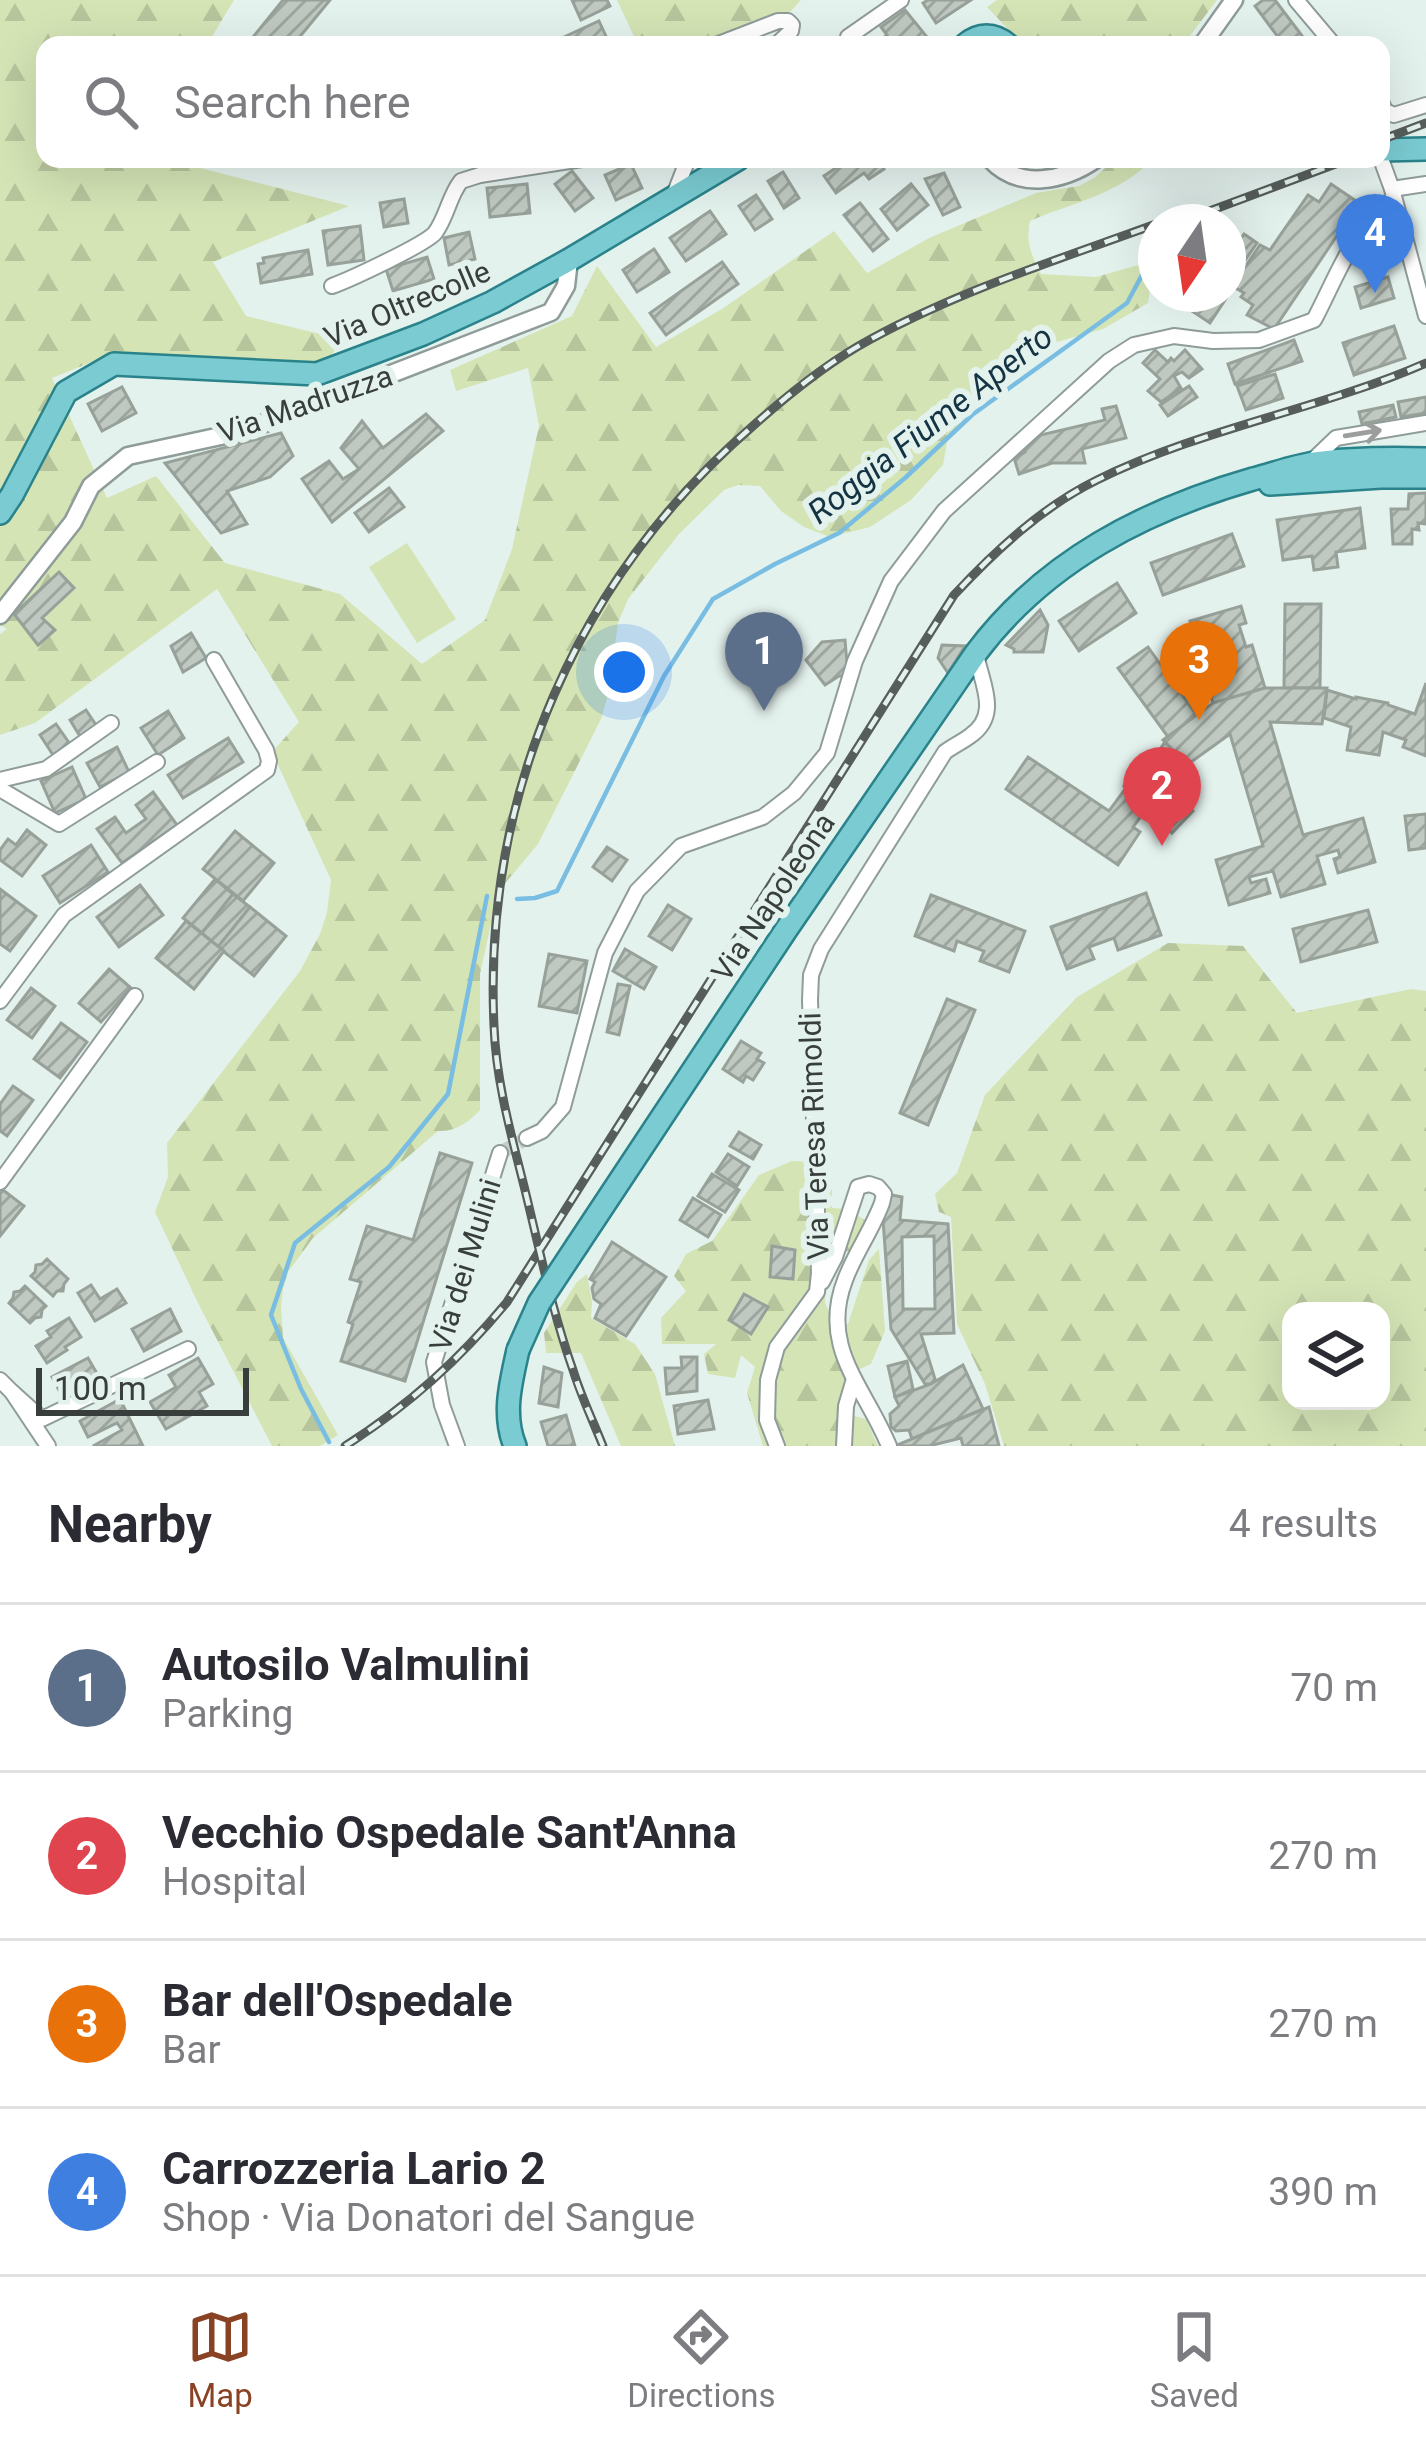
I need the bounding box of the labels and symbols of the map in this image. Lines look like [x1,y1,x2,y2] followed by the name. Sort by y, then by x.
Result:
[1336,194,1414,293] pin: 4
[1138,204,1246,312] north arrow
[319,253,495,355] street label: Via Oltrecolle
[800,316,1060,532] water label: Roggia Fiume Aperto
[213,358,397,450] street label: Via Madruzza
[1343,421,1382,444] one-way arrow
[725,612,803,711] pin: 1
[1160,621,1238,720] pin: 3
[594,642,654,702] your location
[1123,747,1201,846] pin: 2
[704,806,842,988] street label: Via Napoleona
[792,1012,836,1260] street label: Via Teresa Rimoldi
[422,1174,508,1356] street label: Via dei Mulini
[36,1362,249,1415] scale bar

